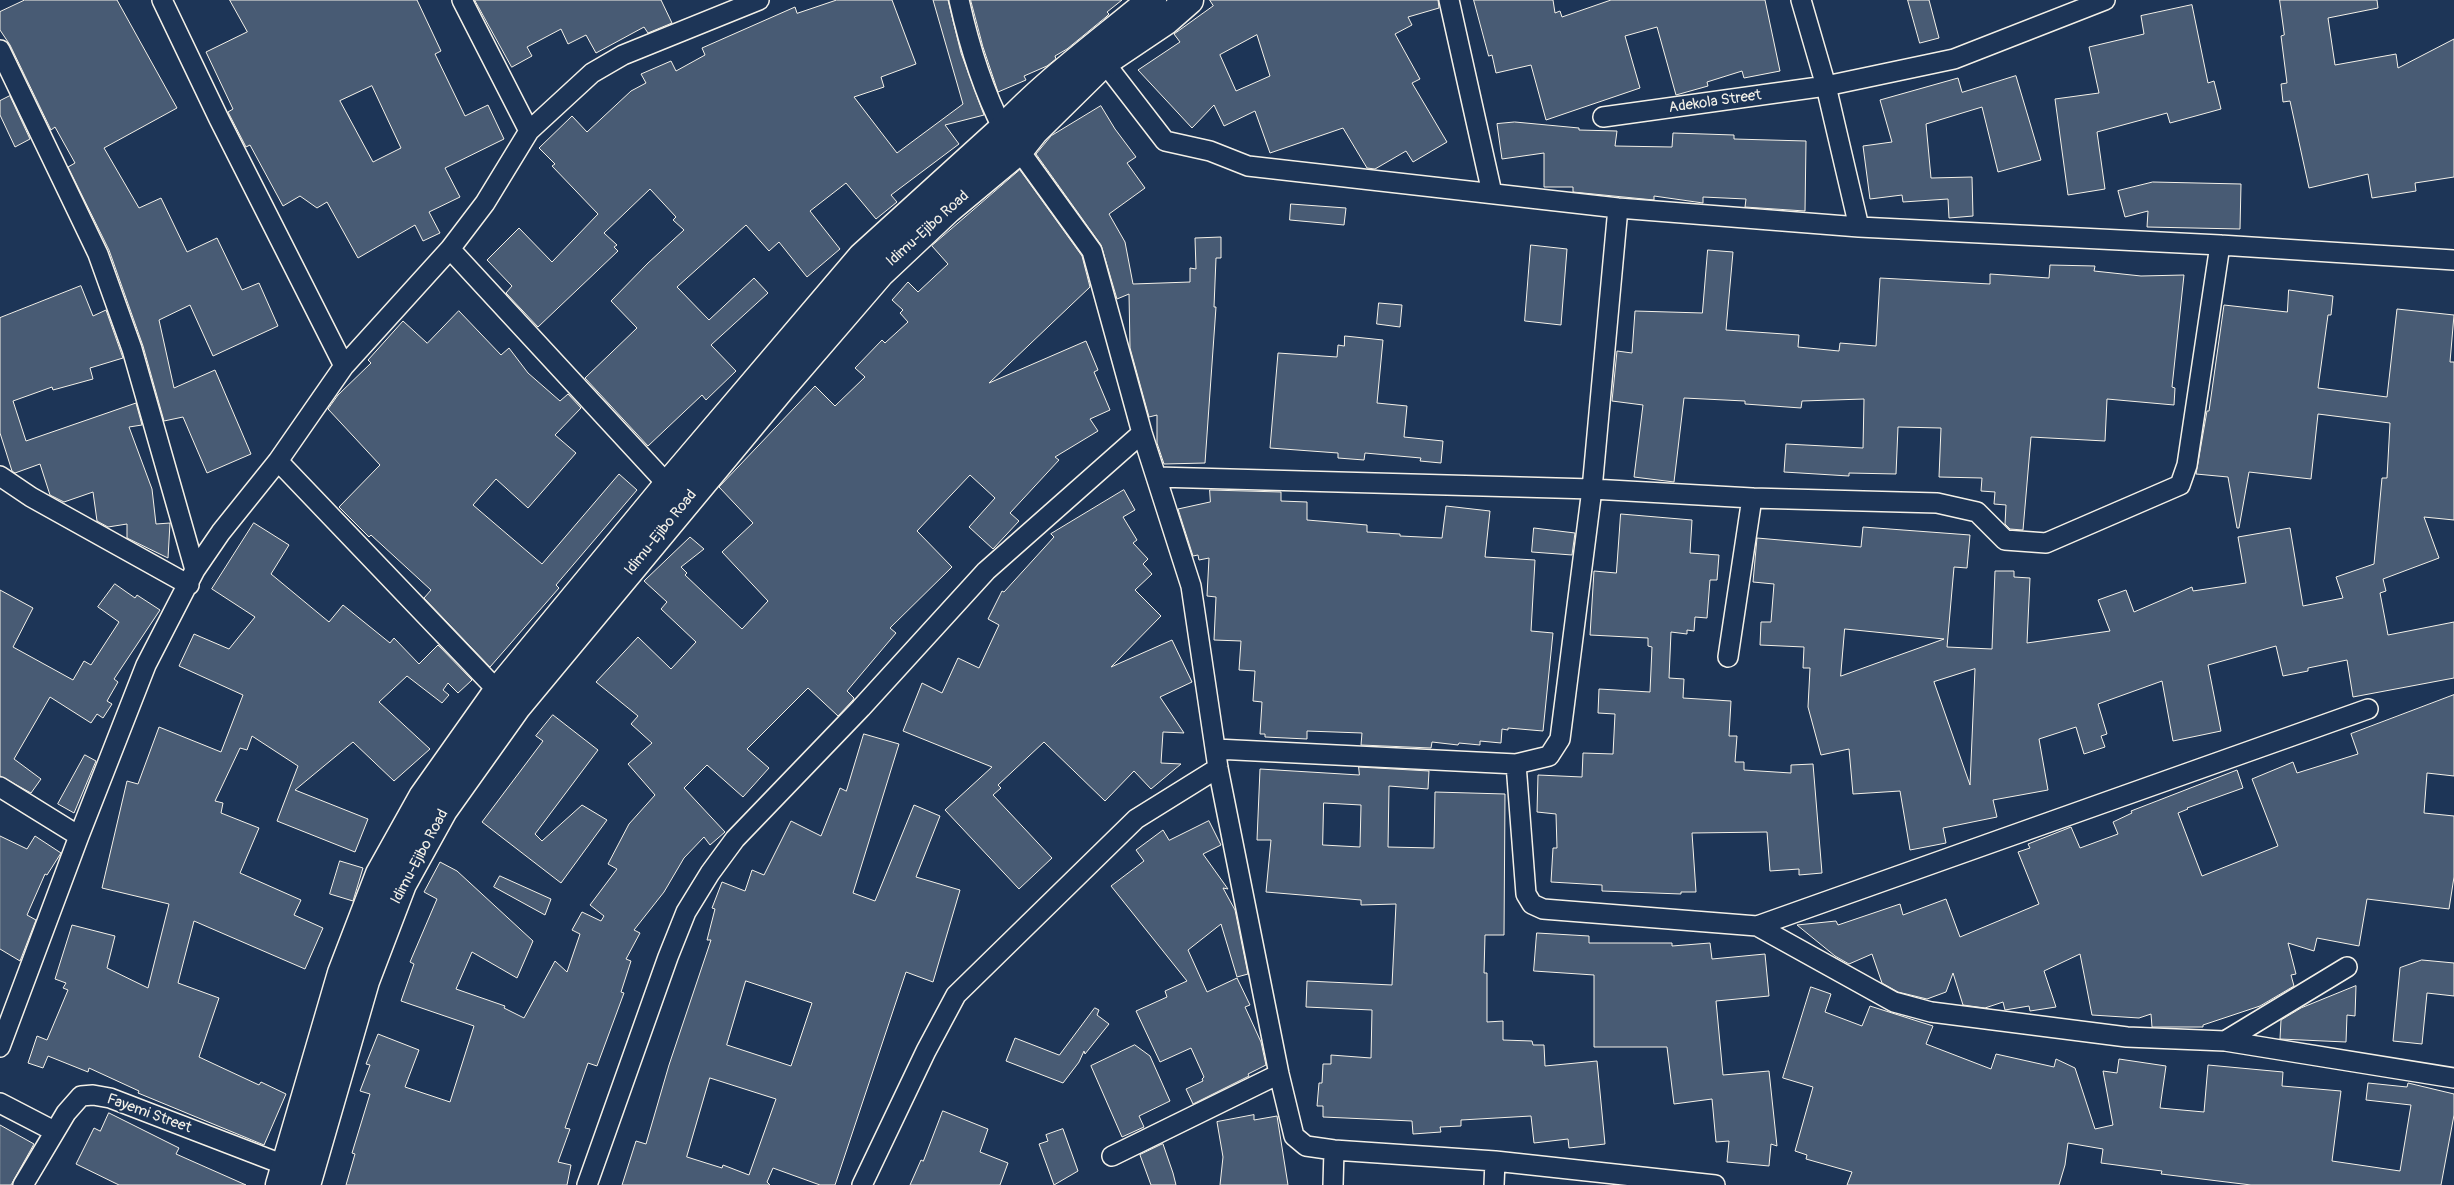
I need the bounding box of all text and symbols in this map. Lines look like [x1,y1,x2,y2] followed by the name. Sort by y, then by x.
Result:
[1667,87,1763,117] street label: Adekola Street
[883,187,973,271] street label: Idimu-Ejibo Road
[621,487,701,579] street label: Idimu-Ejibo Road
[387,807,453,907] street label: Idimu-Ejibo Road
[104,1090,194,1138] street label: Fayemi Street

